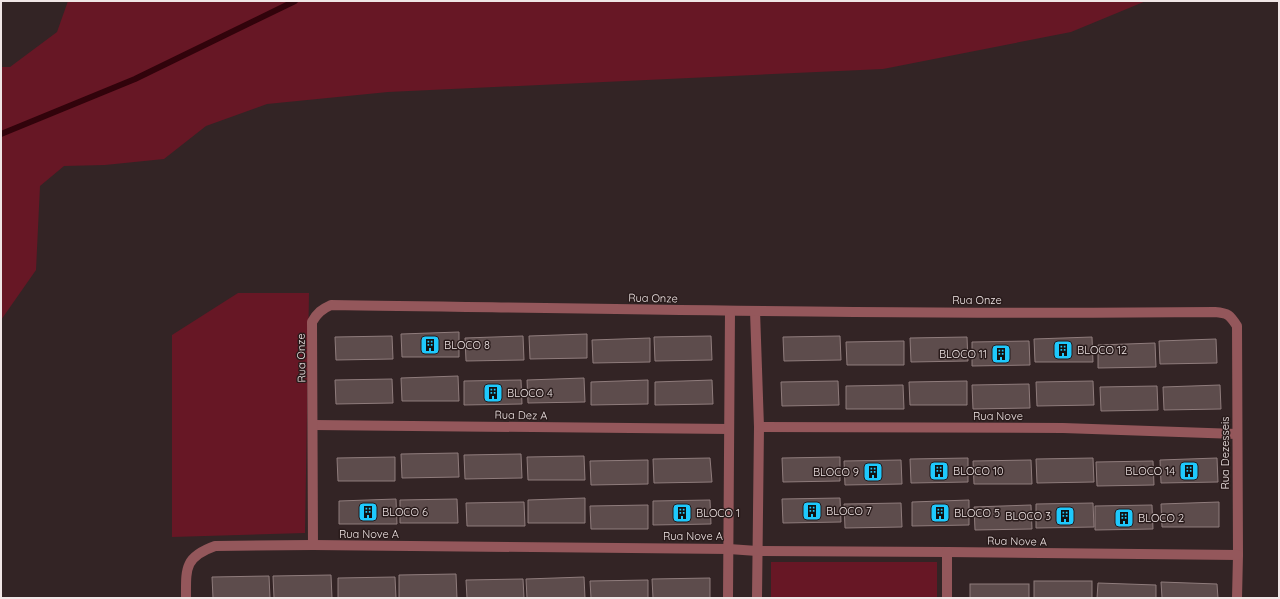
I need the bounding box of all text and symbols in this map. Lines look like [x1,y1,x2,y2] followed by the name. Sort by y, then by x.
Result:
[628,291,678,305] street label: Rua Onze
[952,293,1002,307] street label: Rua Onze
[294,333,308,383] street label: Rua Onze
[419,334,441,356] building icon: BLOCO 8
[444,338,490,352] place label: BLOCO 8
[1052,339,1074,361] building icon: BLOCO 12
[990,343,1012,365] building icon: BLOCO 11
[1077,343,1127,357] place label: BLOCO 12
[939,347,987,361] place label: BLOCO 11
[482,382,504,404] building icon: BLOCO 4
[507,386,553,400] place label: BLOCO 4
[494,408,548,422] street label: Rua Dez A
[973,409,1023,423] street label: Rua Nove
[1218,417,1232,489] street label: Rua Dezesseis
[928,460,950,482] building icon: BLOCO 10
[1178,460,1200,482] building icon: BLOCO 14
[862,461,884,483] building icon: BLOCO 9
[953,464,1004,478] place label: BLOCO 10
[1125,464,1175,478] place label: BLOCO 14
[813,465,859,479] place label: BLOCO 9
[801,500,823,522] building icon: BLOCO 7
[357,501,379,523] building icon: BLOCO 6
[671,502,693,524] building icon: BLOCO 1
[929,502,951,524] building icon: BLOCO 5
[826,504,872,518] place label: BLOCO 7
[382,505,428,519] place label: BLOCO 6
[1054,505,1076,527] building icon: BLOCO 3
[696,506,740,520] place label: BLOCO 1
[954,506,1000,520] place label: BLOCO 5
[1113,507,1135,529] building icon: BLOCO 2
[1005,509,1051,523] place label: BLOCO 3
[1138,511,1184,525] place label: BLOCO 2
[339,527,399,541] street label: Rua Nove A
[663,529,723,543] street label: Rua Nove A
[987,533,1047,549] street label: Rua Nove A

